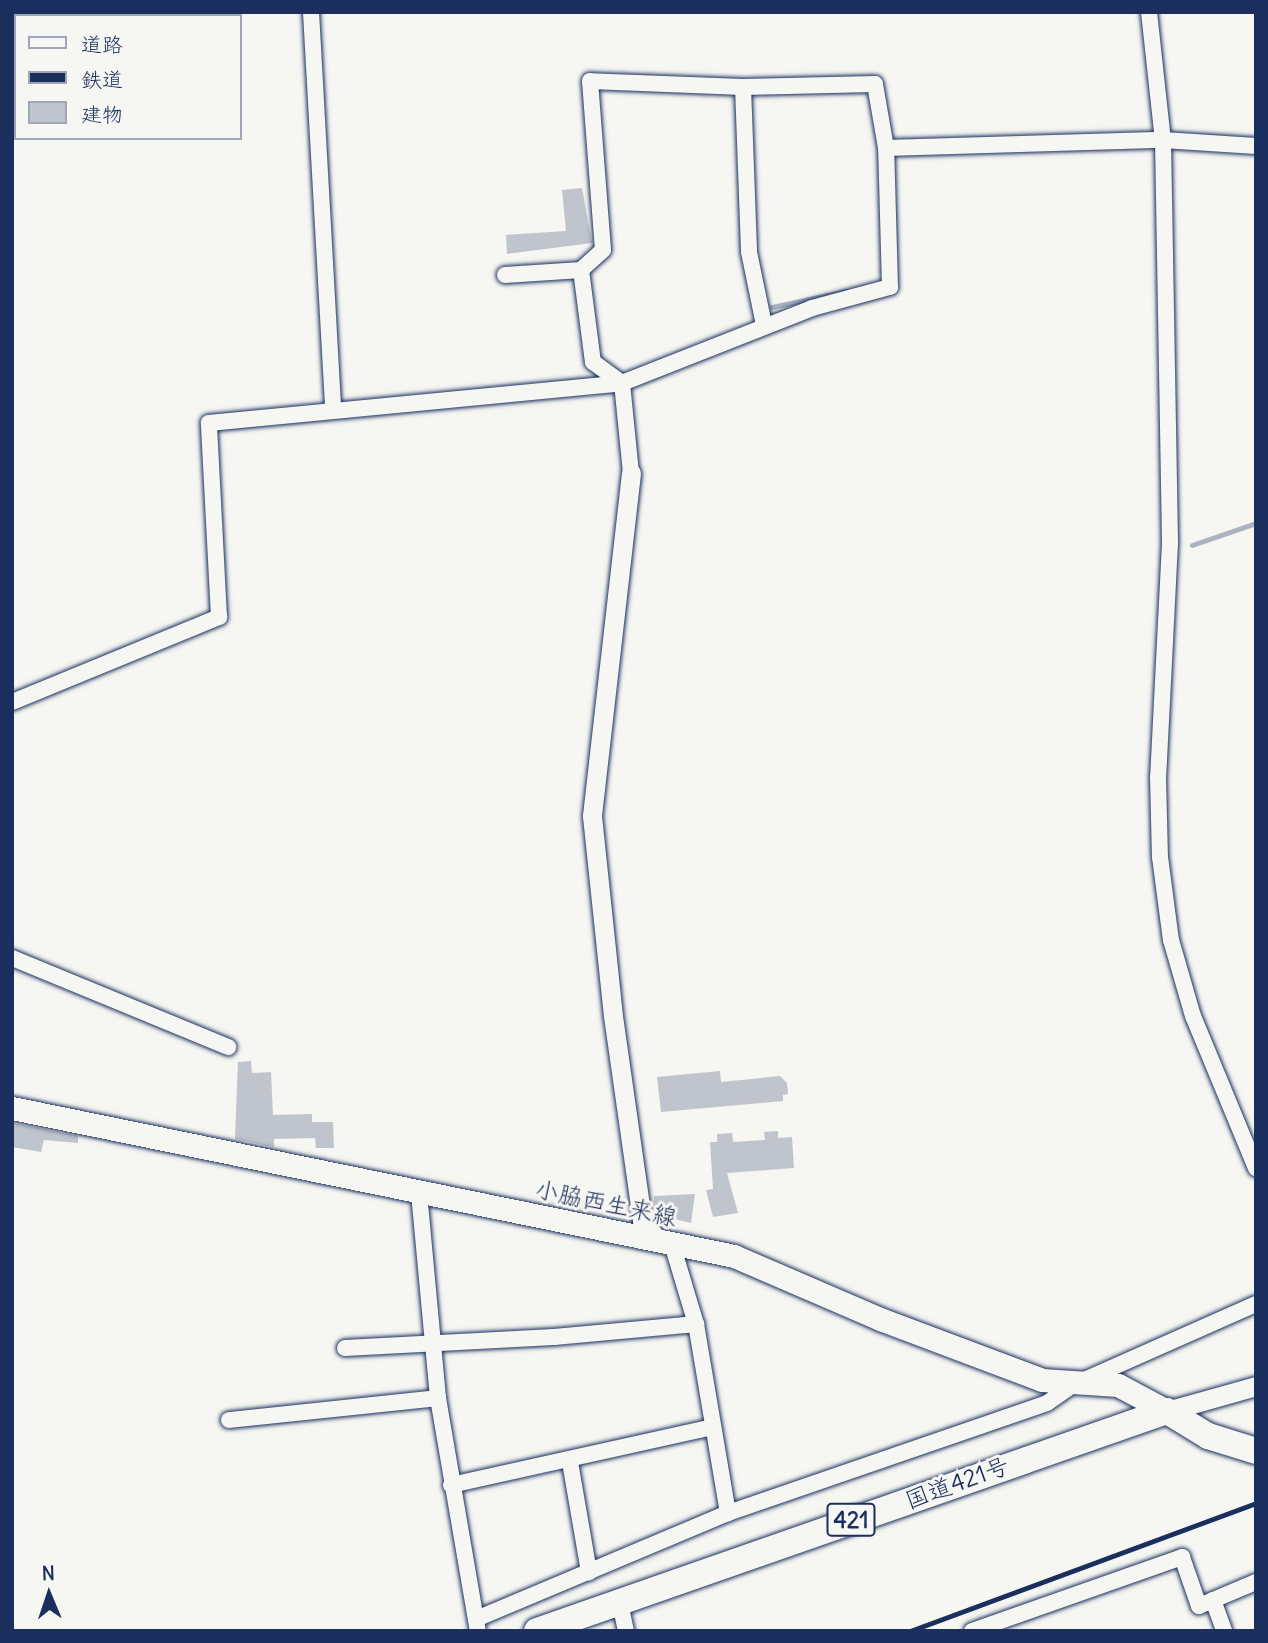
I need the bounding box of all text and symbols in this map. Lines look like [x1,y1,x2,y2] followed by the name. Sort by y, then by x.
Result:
[14,14,242,140] legend
[81,31,123,58] text: 道路
[81,66,123,93] text: 鉄道
[81,101,123,128] text: 建物
[533,1174,679,1232] street label: 小脇西生来線
[901,1451,1013,1515] street label: 国道421号
[825,1500,877,1540] road number: 421
[14,1559,84,1629] north arrow
[41,1561,55,1585] text: N

